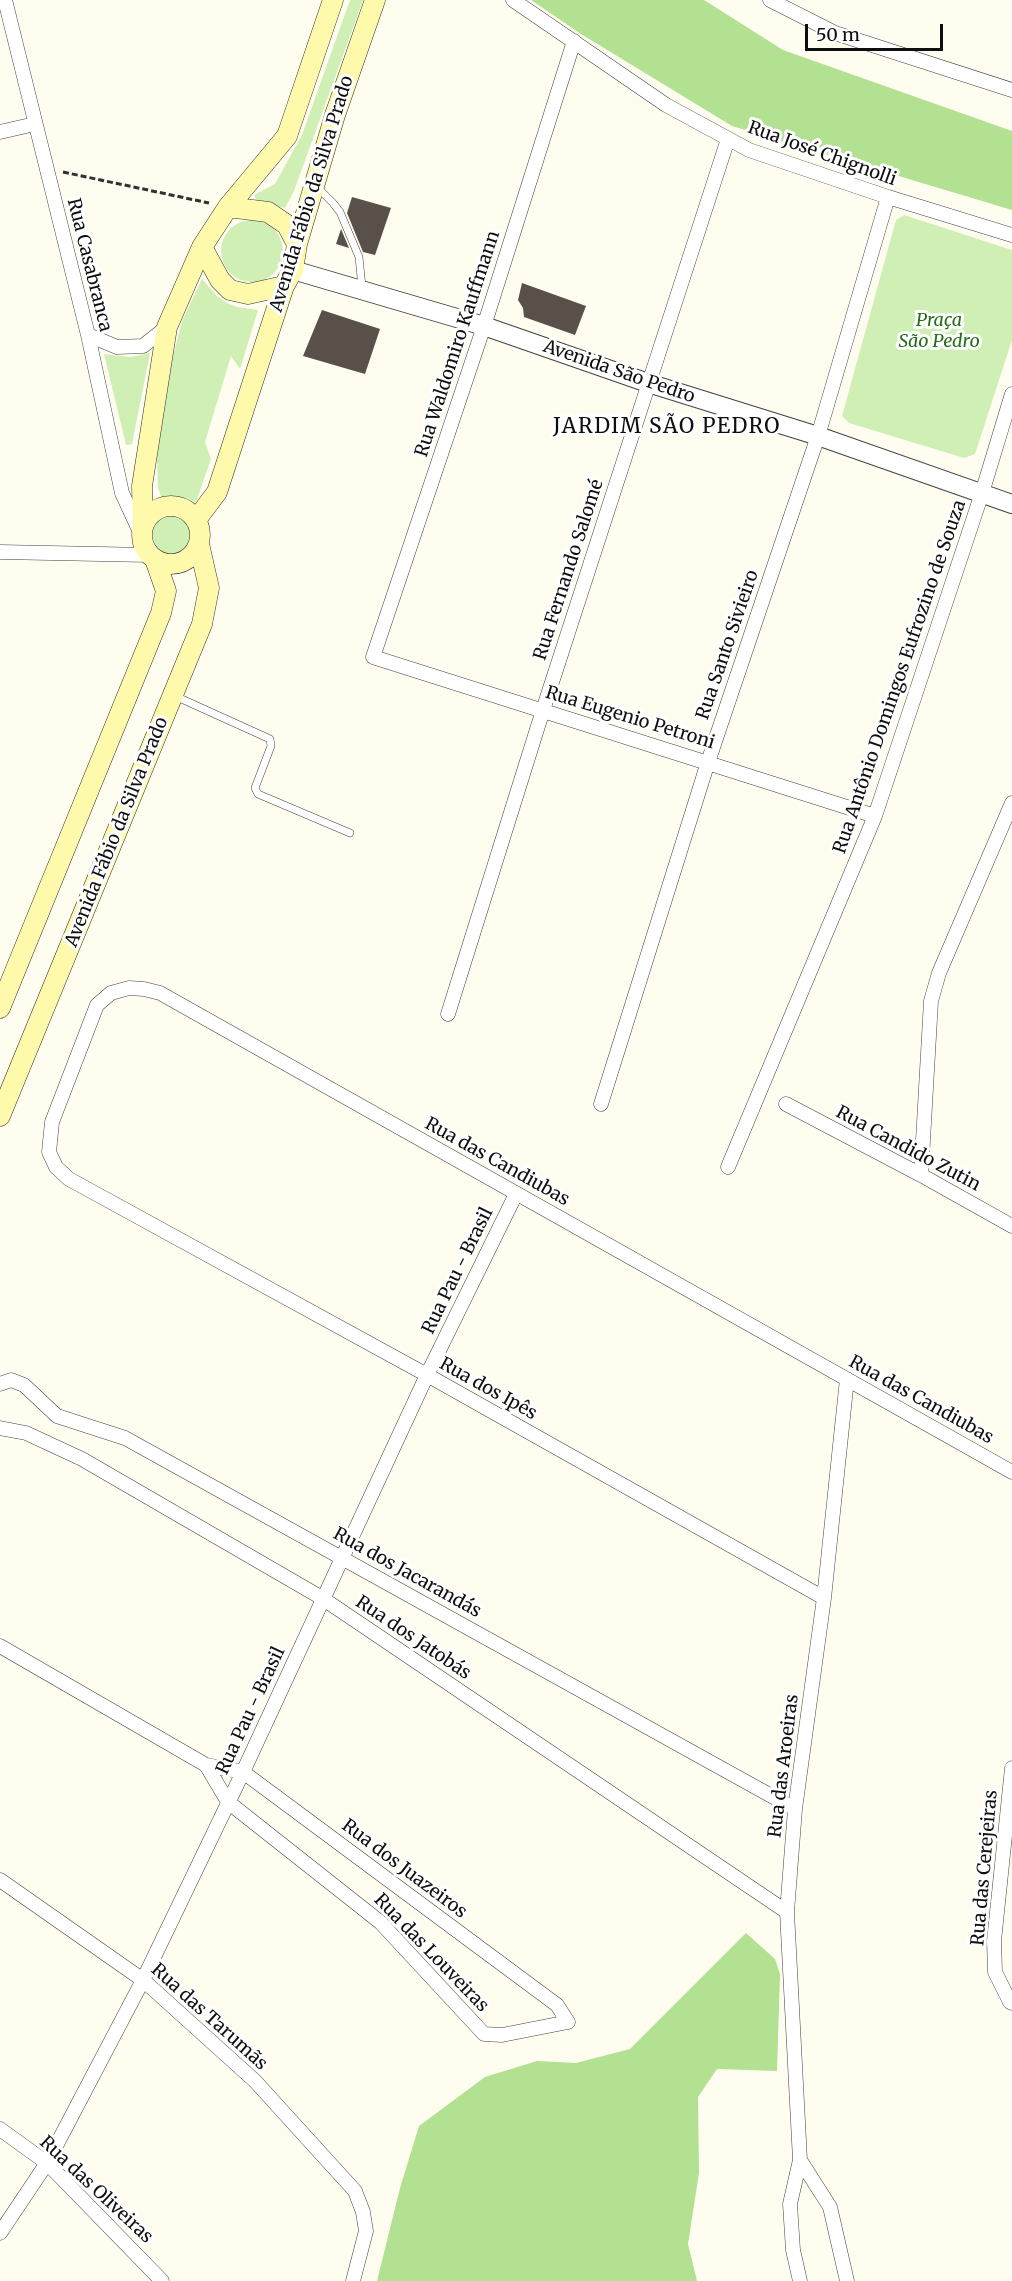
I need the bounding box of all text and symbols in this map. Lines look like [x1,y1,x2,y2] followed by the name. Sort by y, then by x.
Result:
[808,12,946,50] scale bar
[816,23,860,46] text: 50 m
[266,73,358,315] street label: Avenida Fábio da Silva Prado
[745,117,899,191] street label: Rua José Chignolli
[62,196,116,334] street label: Rua Casabranca
[411,228,505,460] street label: Rua Waldomiro Kauffmann
[898,310,980,352] park label: Praça São Pedro
[540,336,698,408] street label: Avenida São Pedro
[553,414,781,440] district label: JARDIM SÃO PEDRO
[530,477,608,663] street label: Rua Fernando Salomé
[829,497,971,857] street label: Rua Antônio Domingos Eufrozino de Souza
[692,567,764,723] street label: Rua Santo Sivieiro
[543,682,717,754] street label: Rua Eugenio Petroni
[61,714,173,950] street label: Avenida Fábio da Silva Prado
[832,1102,984,1196] street label: Rua Candido Zutin
[421,1113,573,1211] street label: Rua das Candiubas
[418,1204,498,1338] street label: Rua Pau - Brasil
[845,1351,997,1449] street label: Rua das Candiubas
[435,1353,541,1425] street label: Rua dos Ipês
[329,1523,485,1623] street label: Rua dos Jacarandás
[351,1591,475,1685] street label: Rua dos Jatobás
[212,1644,290,1778] street label: Rua Pau - Brasil
[764,1693,804,1839] street label: Rua das Aroeiras
[967,1789,1003,1947] street label: Rua das Cerejeiras
[337,1815,471,1923] street label: Rua dos Juazeiros
[369,1889,493,2017] street label: Rua das Louveiras
[146,1959,272,2075] street label: Rua das Tarumãs
[35,2132,157,2248] street label: Rua das Oliveiras

